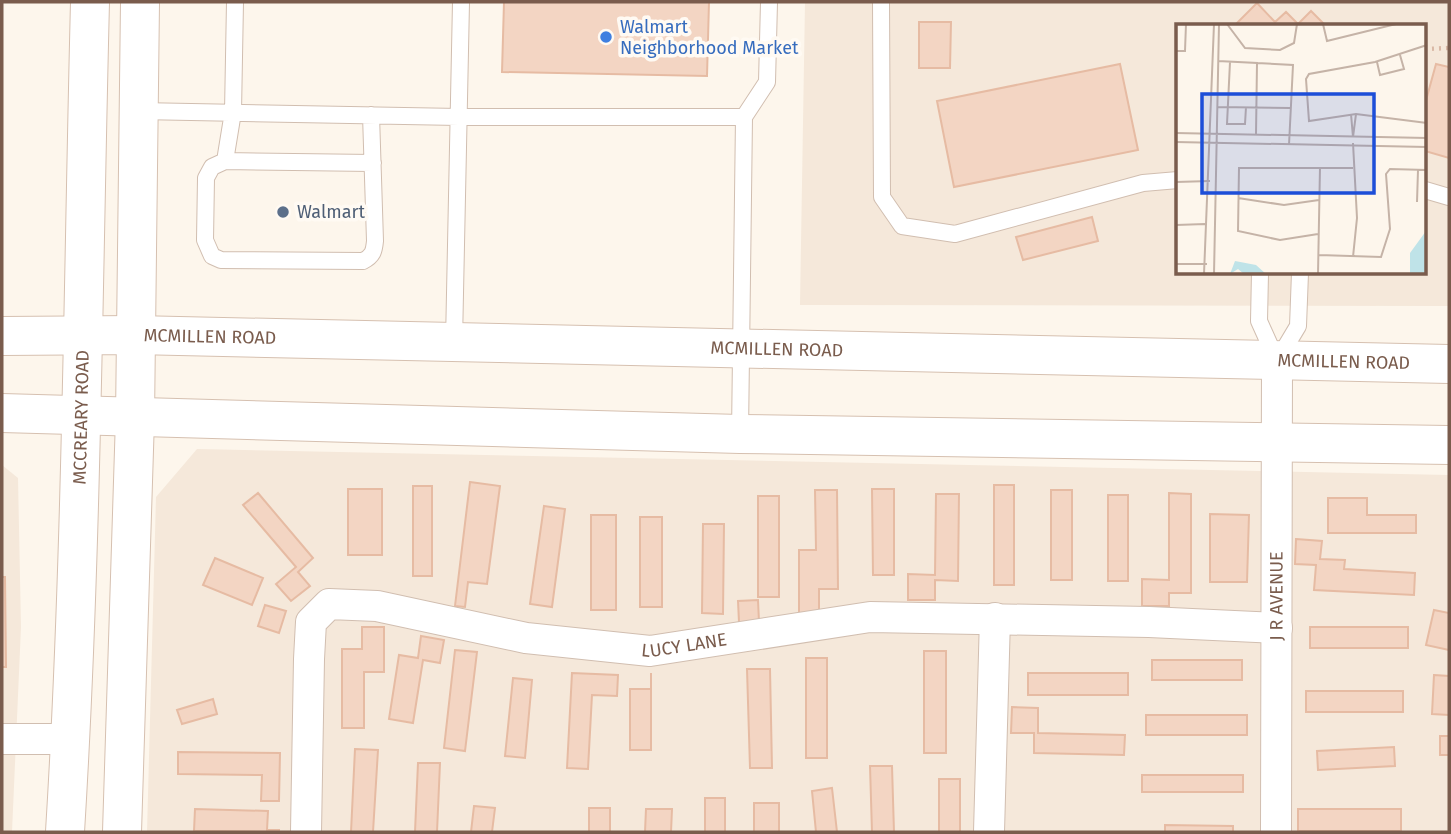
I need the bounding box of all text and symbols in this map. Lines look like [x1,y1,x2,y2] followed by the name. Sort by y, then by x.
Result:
[620,16,799,59] place label: Walmart Neighborhood Market
[1176,24,1426,275] inset map
[598,29,614,45] marker: Walmart Neighborhood Market
[297,201,365,223] place label: Walmart
[275,204,291,220] marker: Walmart
[143,324,277,349] street label: MCMILLEN ROAD
[710,337,843,362] street label: MCMILLEN ROAD
[1277,349,1410,374] street label: MCMILLEN ROAD
[69,350,94,485] street label: MCCREARY ROAD
[1265,551,1288,641] street label: J R AVENUE
[640,628,728,662] street label: LUCY LANE

